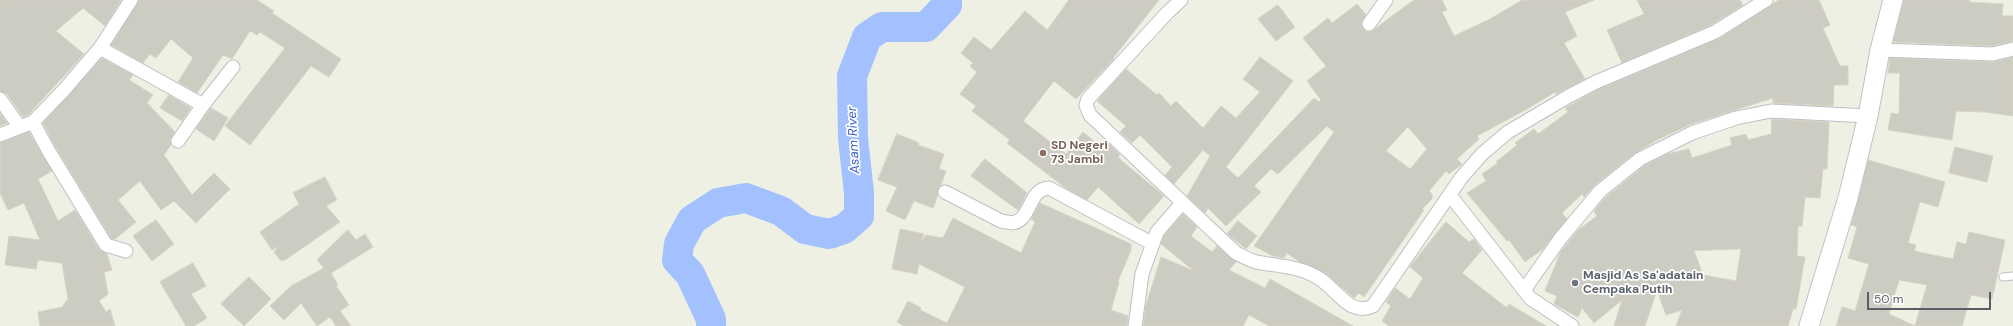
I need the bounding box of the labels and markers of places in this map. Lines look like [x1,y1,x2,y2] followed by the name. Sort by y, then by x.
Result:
[1051,139,1108,167] place label: SD Negeri 73 Jambi
[1038,148,1048,158] marker: SD Negeri 73 Jambi
[1583,269,1703,297] place label: Masjid As Sa'adatain Cempaka Putih
[1570,278,1580,288] marker: Masjid As Sa'adatain Cempaka Putih

